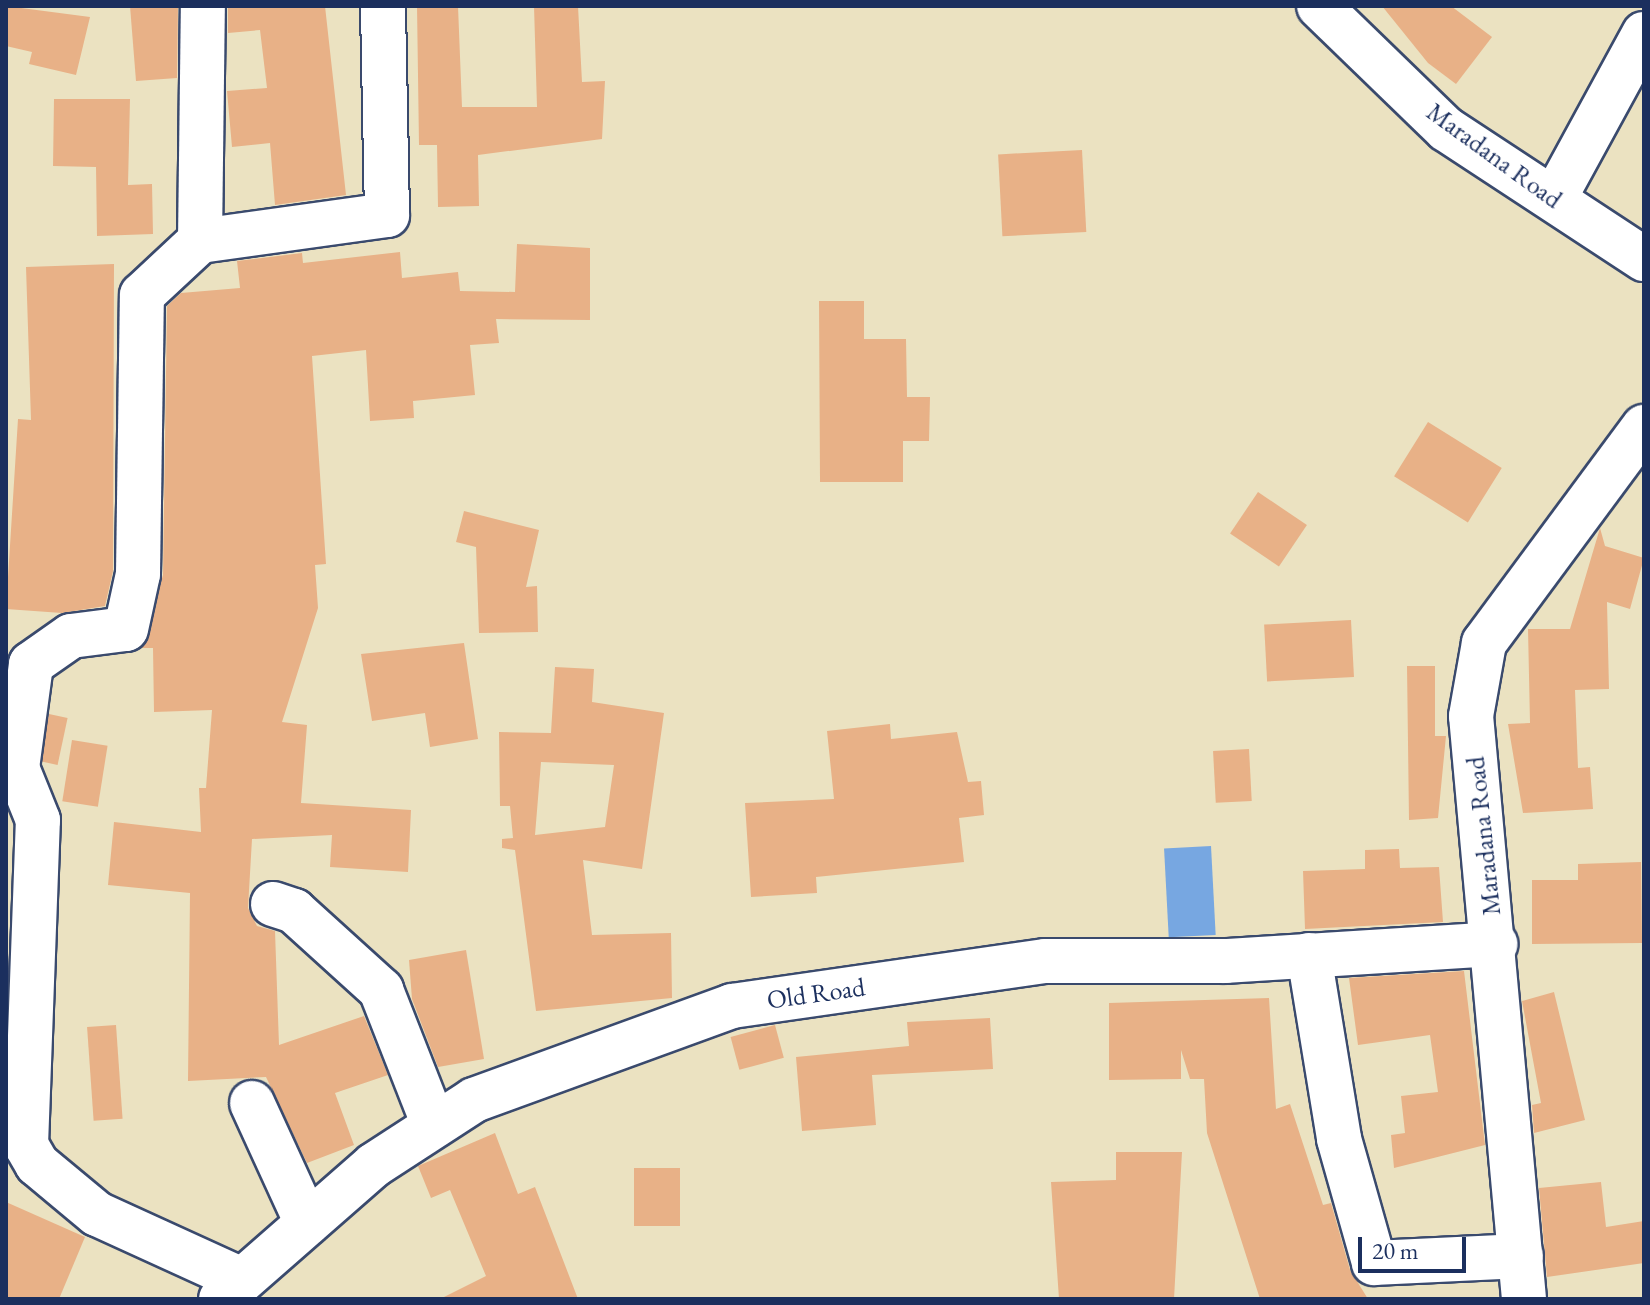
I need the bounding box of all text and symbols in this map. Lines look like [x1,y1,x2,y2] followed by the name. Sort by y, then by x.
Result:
[1420,96,1568,216] street label: Maradana Road
[1460,755,1508,917] street label: Maradana Road
[765,972,867,1016] street label: Old Road
[1362,1221,1470,1271] scale bar
[1372,1235,1419,1266] text: 20 m

